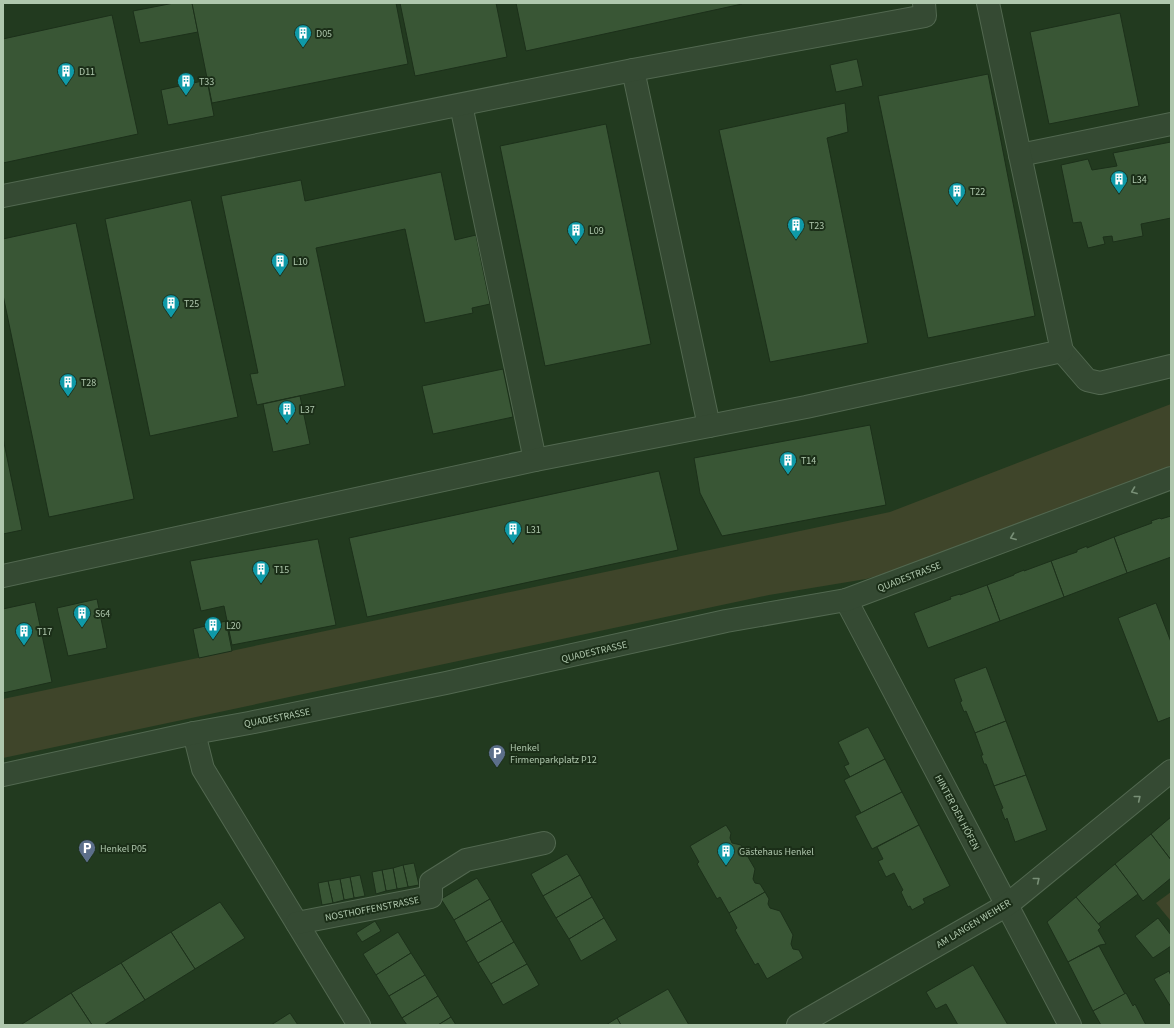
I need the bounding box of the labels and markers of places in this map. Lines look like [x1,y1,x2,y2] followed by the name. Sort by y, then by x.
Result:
[293,23,313,48] building icon: D05
[316,27,332,41] place label: D05
[56,61,76,86] building icon: D11
[79,65,95,79] place label: D11
[176,71,196,96] building icon: T33
[199,75,214,89] place label: T33
[1109,169,1129,194] building icon: L34
[1132,173,1147,187] place label: L34
[947,181,967,206] building icon: T22
[970,185,985,199] place label: T22
[786,215,806,240] building icon: T23
[809,219,824,233] place label: T23
[566,220,586,245] building icon: L09
[589,224,604,238] place label: L09
[270,251,290,276] building icon: L10
[293,255,308,269] place label: L10
[161,293,181,318] building icon: T25
[184,297,199,311] place label: T25
[58,372,78,397] building icon: T28
[81,376,96,390] place label: T28
[277,399,297,424] building icon: L37
[300,403,315,417] place label: L37
[778,450,798,475] building icon: T14
[801,454,816,468] place label: T14
[503,519,523,544] building icon: L31
[526,523,541,537] place label: L31
[251,559,271,584] building icon: T15
[274,563,289,577] place label: T15
[72,603,92,628] building icon: S64
[95,607,110,621] place label: S64
[203,615,223,640] building icon: L20
[226,619,241,633] place label: L20
[14,621,34,646] building icon: T17
[37,625,52,639] place label: T17
[510,741,597,767] place label: Henkel Firmenparkplatz P12
[487,743,507,768] parking icon: Henkel Firmenparkplatz P12
[77,838,97,863] parking icon: Henkel P05
[716,841,736,866] building icon: Gästehaus Henkel
[100,842,147,856] place label: Henkel P05
[739,845,814,859] place label: Gästehaus Henkel

